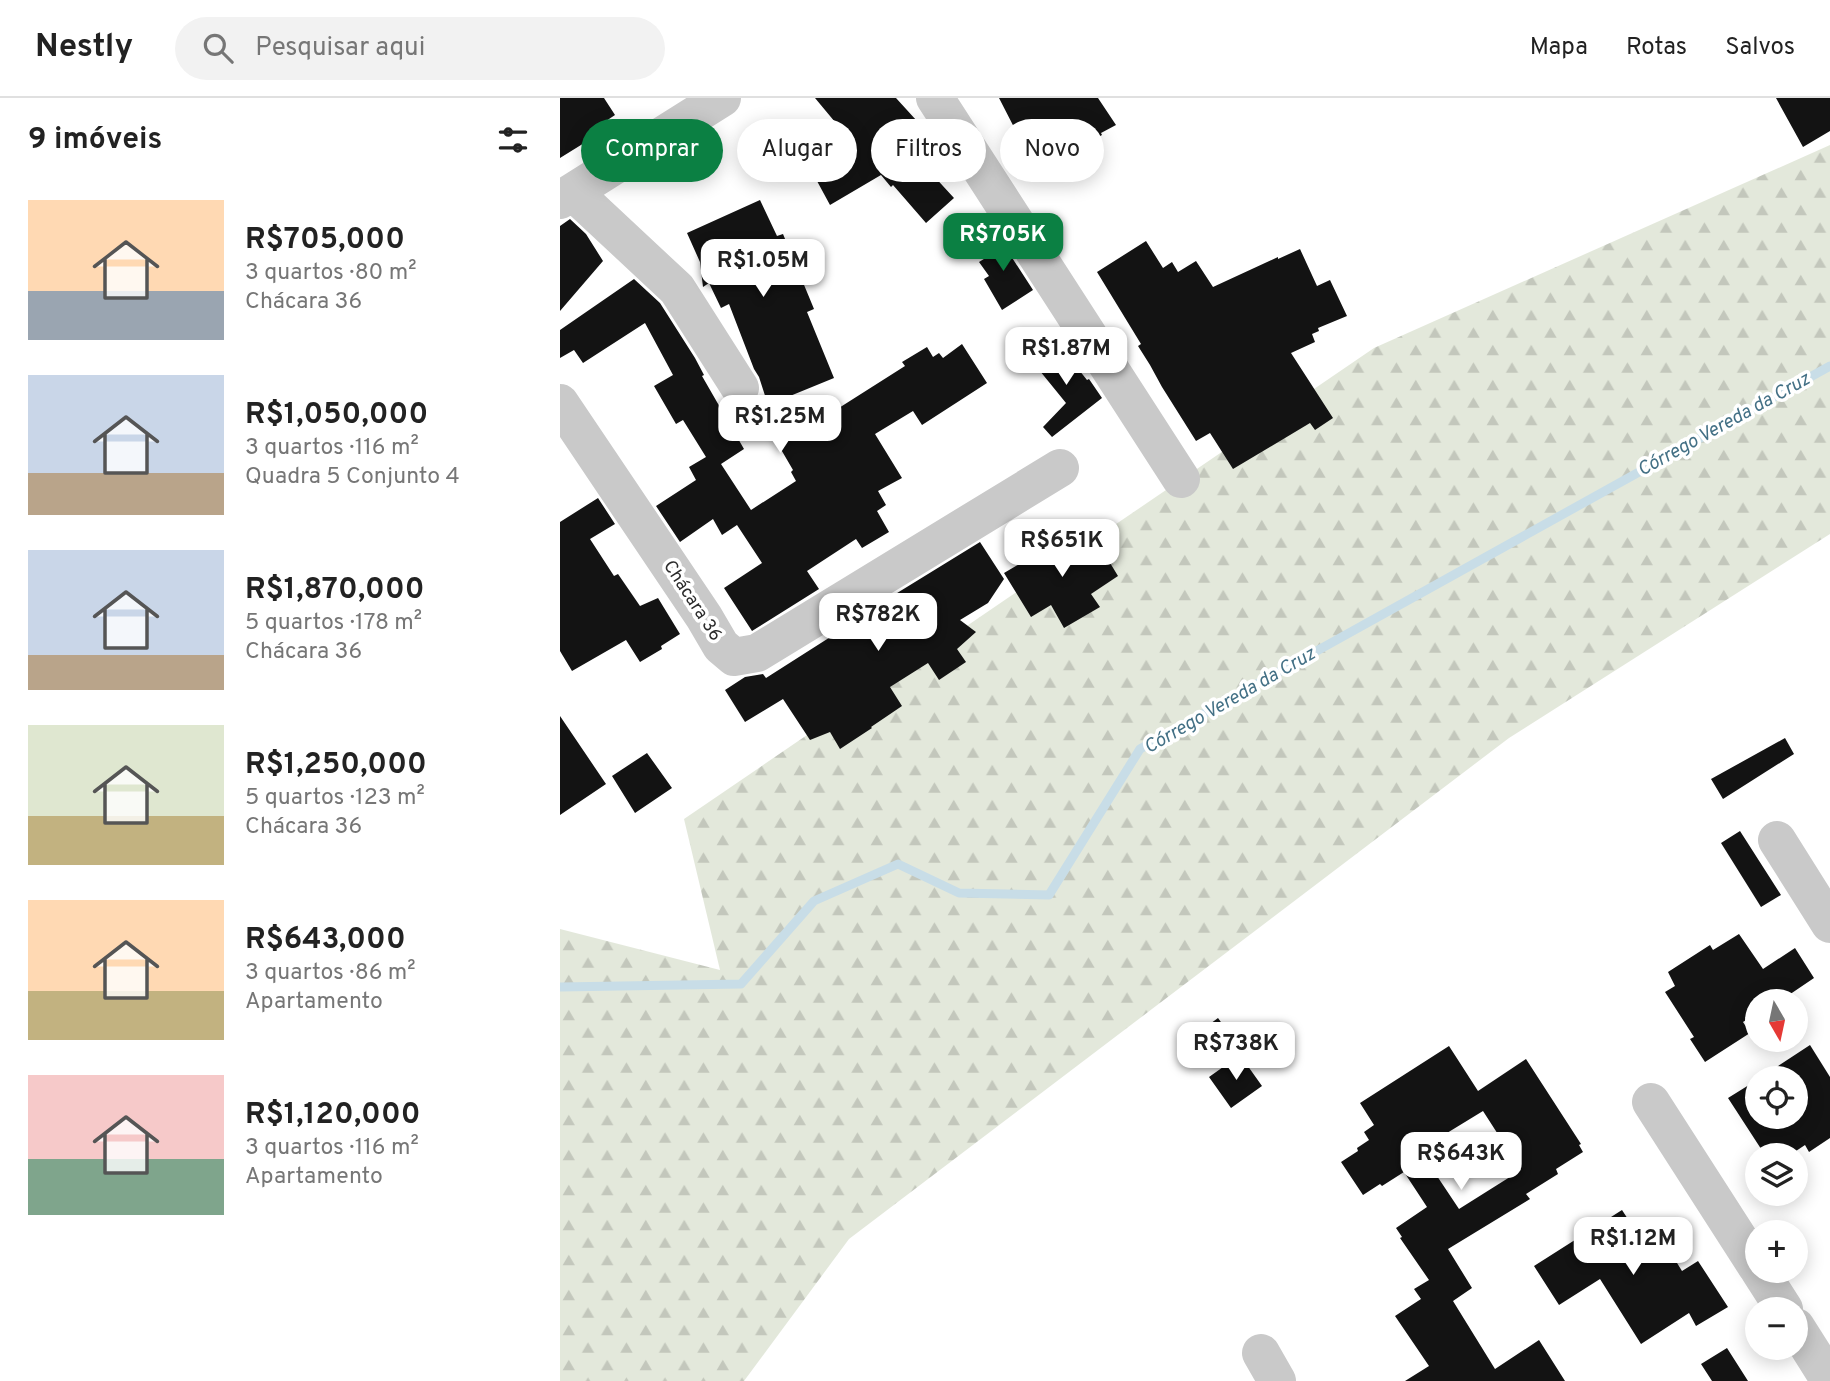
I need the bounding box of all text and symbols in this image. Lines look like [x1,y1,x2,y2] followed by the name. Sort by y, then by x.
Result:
[175,17,665,80] search box
[35,27,133,69] text: Nestly
[199,29,237,67] icon: search
[255,32,425,65] text: Pesquisar aqui
[1530,33,1588,63] text: Mapa
[1626,33,1687,63] text: Rotas
[1725,33,1795,63] text: Salvos
[581,119,723,182] chip: Comprar
[737,119,857,182] chip: Alugar
[871,119,986,182] chip: Filtros
[1000,119,1104,182] chip: Novo
[494,121,532,159] icon: filters
[28,122,162,159] text: 9 imóveis
[946,214,1060,273] pin: R$705K
[959,221,1047,250] text: R$705K
[245,222,405,259] text: R$705,000
[84,228,168,312] icon: home
[698,240,828,299] pin: R$1.05M
[717,247,809,276] text: R$1.05M
[245,259,416,288] text: 3 quartos · 80 m²
[245,288,362,317] text: Chácara 36
[1001,328,1131,387] pin: R$1.87M
[1021,335,1111,364] text: R$1.87M
[1633,367,1815,482] water label: Córrego Vereda da Cruz
[715,396,845,455] pin: R$1.25M
[245,397,428,434] text: R$1,050,000
[84,403,168,487] icon: home
[734,403,826,432] text: R$1.25M
[245,434,419,463] text: 3 quartos · 116 m²
[245,463,460,492] text: Quadra 5 Conjunto 4
[1005,519,1119,579] pin: R$651K
[1020,527,1104,556] text: R$651K
[657,556,727,646] street label: Chácara 36
[245,572,425,609] text: R$1,870,000
[84,578,168,662] icon: home
[821,594,935,653] pin: R$782K
[835,601,921,630] text: R$782K
[245,609,422,638] text: 5 quartos · 178 m²
[245,638,362,667] text: Chácara 36
[1140,642,1321,760] water label: Córrego Vereda da Cruz
[245,747,427,784] text: R$1,250,000
[84,753,168,837] icon: home
[245,784,425,813] text: 5 quartos · 123 m²
[245,813,362,842] text: Chácara 36
[245,922,406,959] text: R$643,000
[84,928,168,1012] icon: home
[245,959,416,988] text: 3 quartos · 86 m²
[245,988,383,1017] text: Apartamento
[1745,989,1808,1052] north arrow
[1745,989,1808,1360] map controls
[1179,1023,1293,1082] pin: R$738K
[1193,1030,1279,1059] text: R$738K
[1745,1066,1808,1129] button: locate
[245,1097,421,1134] text: R$1,120,000
[84,1103,168,1187] icon: home
[1404,1132,1518,1192] pin: R$643K
[245,1134,419,1163] text: 3 quartos · 116 m²
[1417,1140,1505,1169] text: R$643K
[1745,1143,1808,1206] button: layers
[245,1163,383,1192] text: Apartamento
[1568,1218,1698,1277] pin: R$1.12M
[1745,1220,1808,1283] button: +
[1590,1225,1676,1254] text: R$1.12M
[1745,1297,1808,1360] button: −

